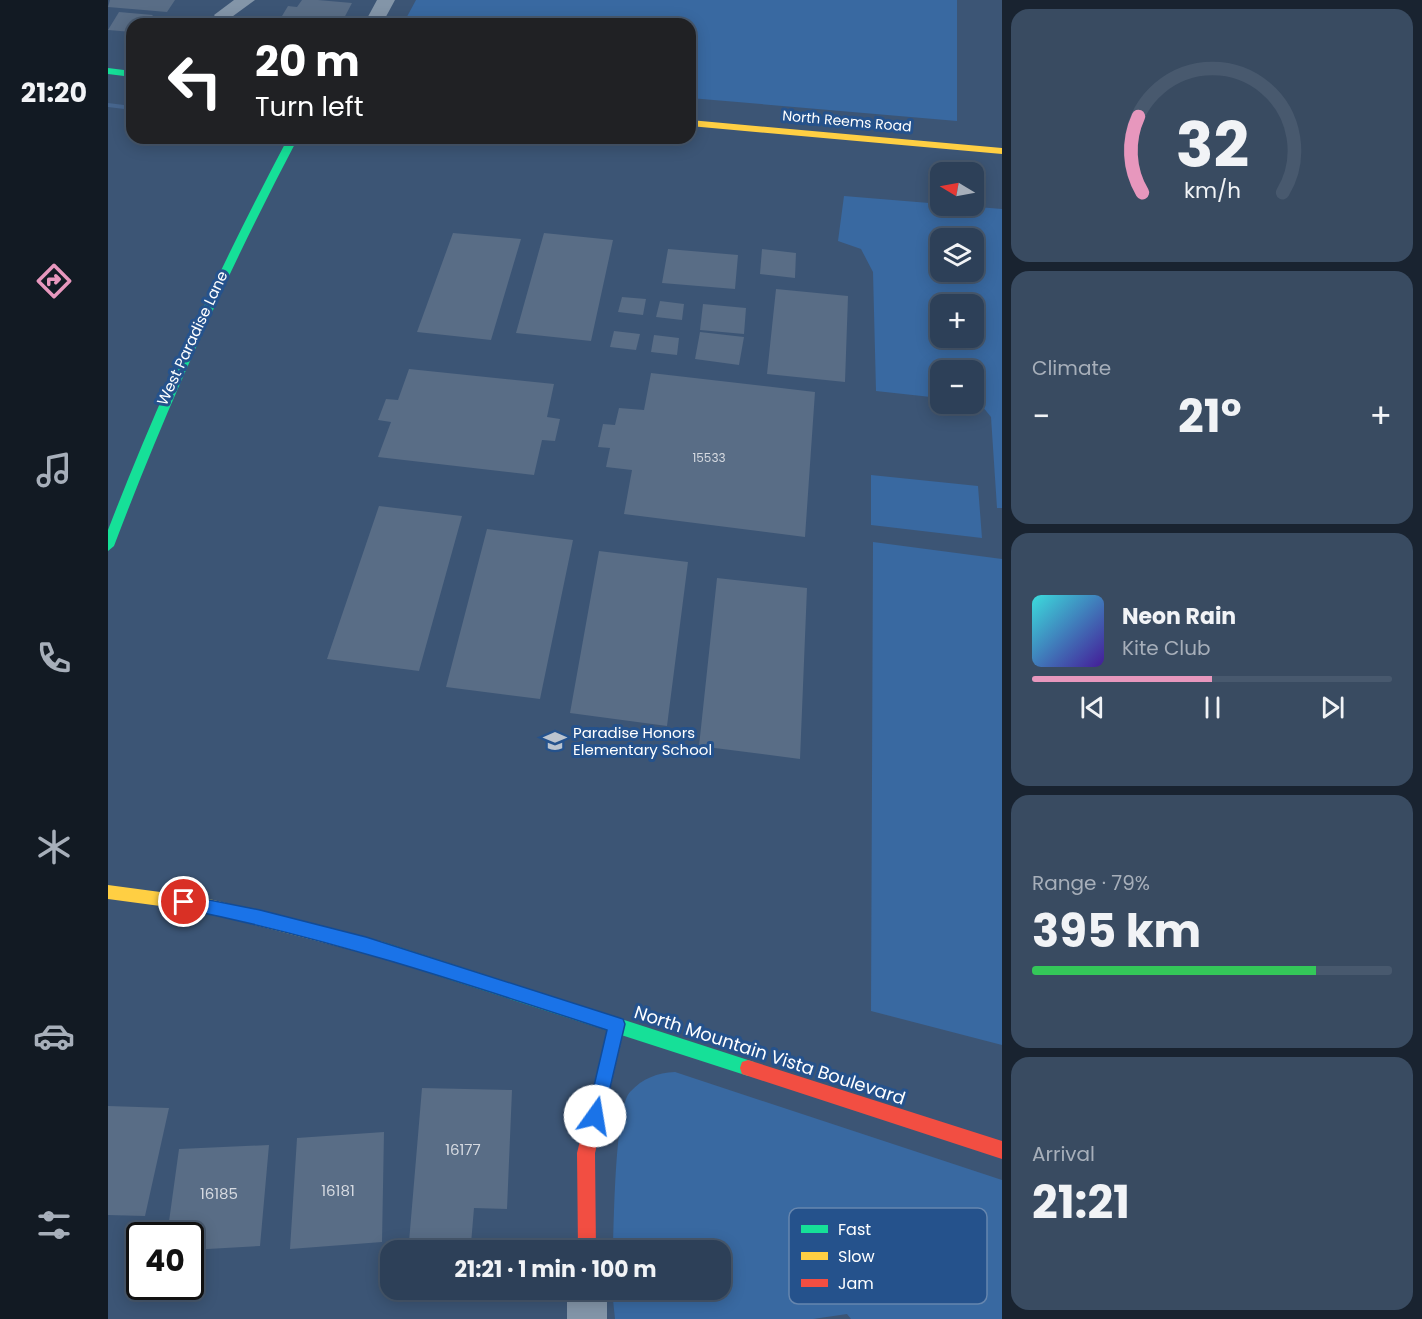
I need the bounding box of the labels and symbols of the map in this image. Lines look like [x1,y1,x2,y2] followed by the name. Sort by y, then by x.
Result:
[782,105,912,137] street label: North Reems Road
[930,162,984,216] north arrow
[152,267,232,409] street label: West Paradise Lane
[692,449,726,466] house number: 15533
[573,722,712,760] place label: Paradise Honors Elementary School
[542,728,568,754] school or university icon: Paradise Honors Elementary School
[158,876,209,927] pin
[631,999,909,1111] street label: North Mountain Vista Boulevard
[563,1084,627,1148] position arrow
[445,1139,481,1160] house number: 16177
[321,1180,355,1201] house number: 16181
[200,1183,238,1204] house number: 16185
[789,1208,987,1304] legend
[838,1218,871,1241] text: Fast
[126,1222,204,1300] speed limit sign: 40
[838,1245,875,1268] text: Slow
[838,1272,874,1295] text: Jam

